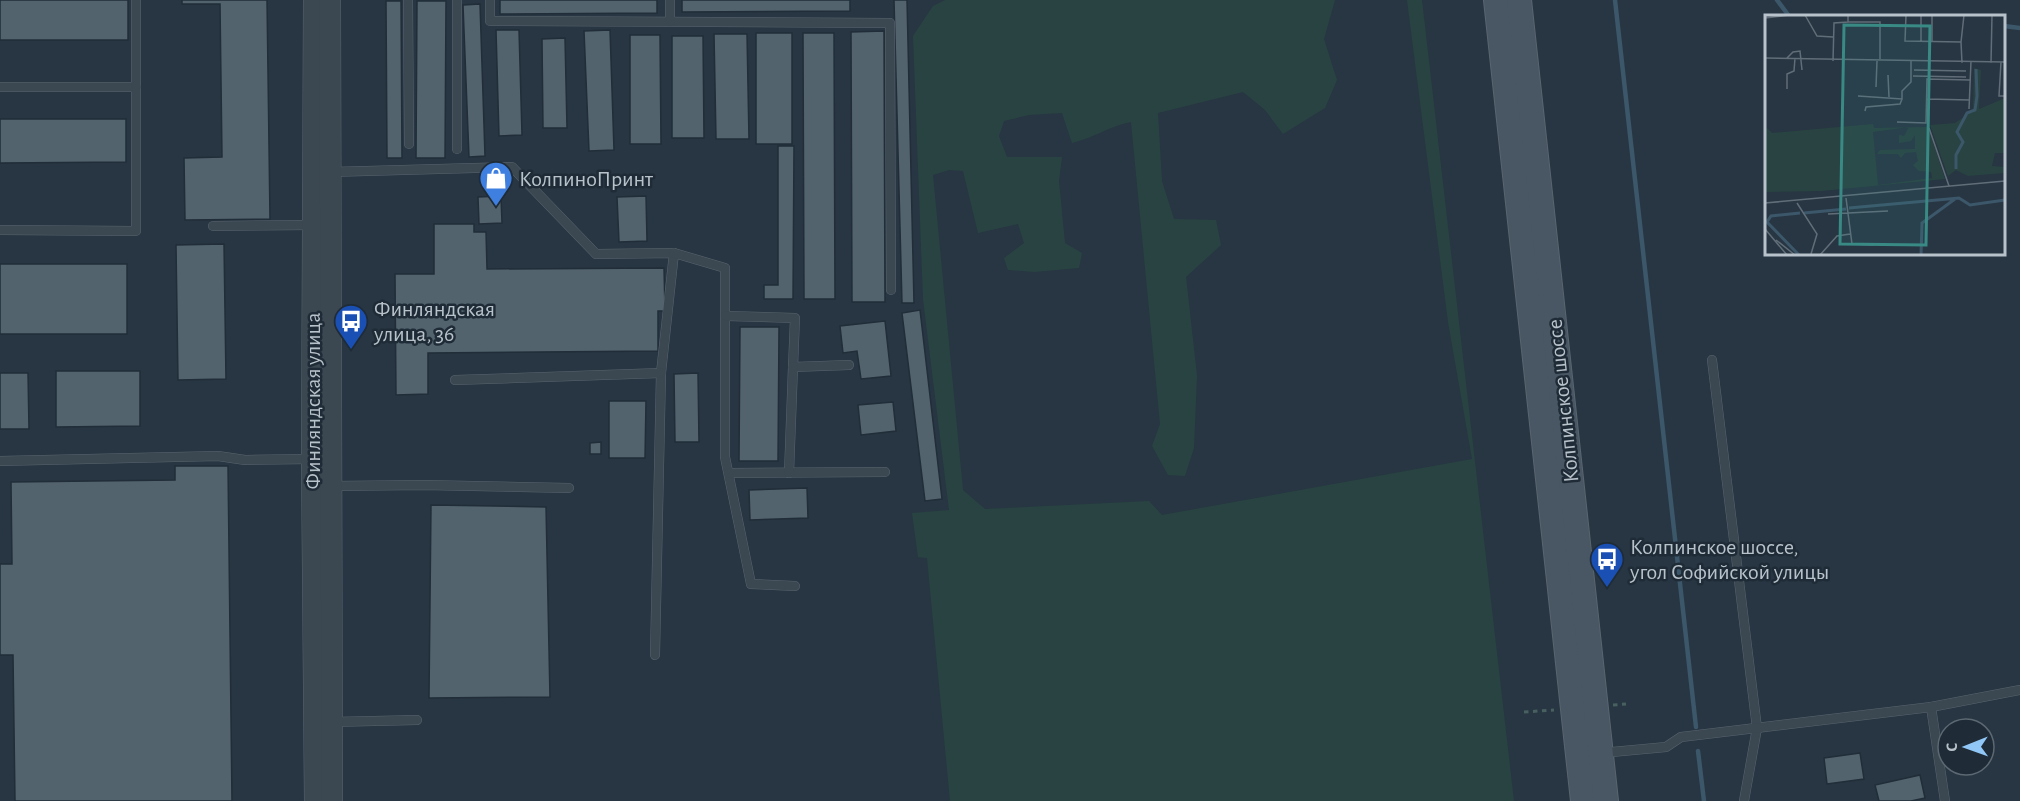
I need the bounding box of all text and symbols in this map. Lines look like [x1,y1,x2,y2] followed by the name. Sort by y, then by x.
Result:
[1765,15,2005,255] inset map
[478,160,514,207] shop icon: КолпиноПринт
[519,168,654,190] place label: КолпиноПринт
[373,298,495,345] place label: Финляндская улица, 36
[333,303,369,350] bus stop icon: Финляндская улица, 36
[302,313,324,490] street label: Финляндская улица
[1543,318,1583,484] street label: Колпинское шоссе
[1629,536,1829,583] place label: Колпинское шоссе, угол Софийской улицы
[1589,541,1625,588] bus stop icon: Колпинское шоссе, угол Софийской улицы
[1936,717,1996,777] north arrow
[1944,743,1960,752] text: С

